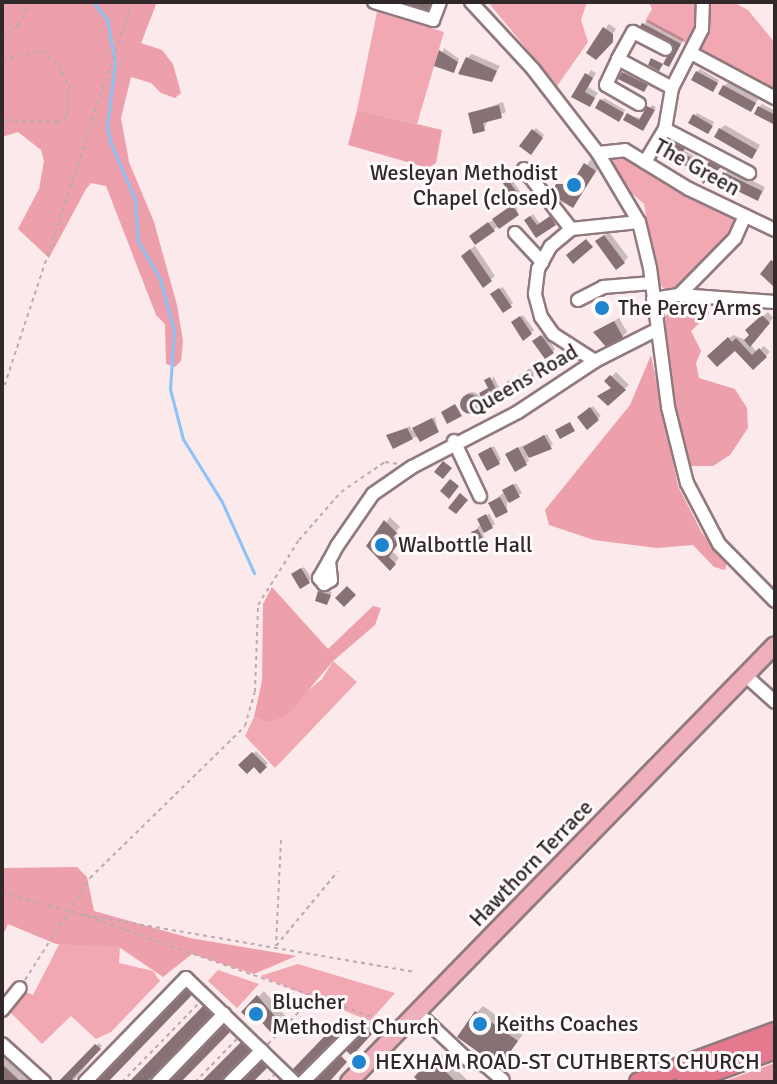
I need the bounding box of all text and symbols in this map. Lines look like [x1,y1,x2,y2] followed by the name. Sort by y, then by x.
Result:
[649,133,745,201] street label: The Green
[370,159,558,210] place label: Wesleyan Methodist Chapel (closed)
[565,176,583,194] marker: Wesleyan Methodist Chapel (closed)
[618,295,761,321] place label: The Percy Arms
[593,299,611,317] marker: The Percy Arms
[464,338,582,422] street label: Queens Road
[398,532,533,558] place label: Walbottle Hall
[373,536,391,554] marker: Walbottle Hall
[464,794,598,932] street label: Hawthorn Terrace
[272,988,439,1040] place label: Blucher Methodist Church
[247,1005,265,1023] marker: Blucher Methodist Church
[496,1011,638,1037] place label: Keiths Coaches
[471,1015,489,1033] marker: Keiths Coaches
[375,1049,760,1075] place label: HEXHAM ROAD-ST CUTHBERTS CHURCH
[350,1053,368,1071] marker: HEXHAM ROAD-ST CUTHBERTS CHURCH

